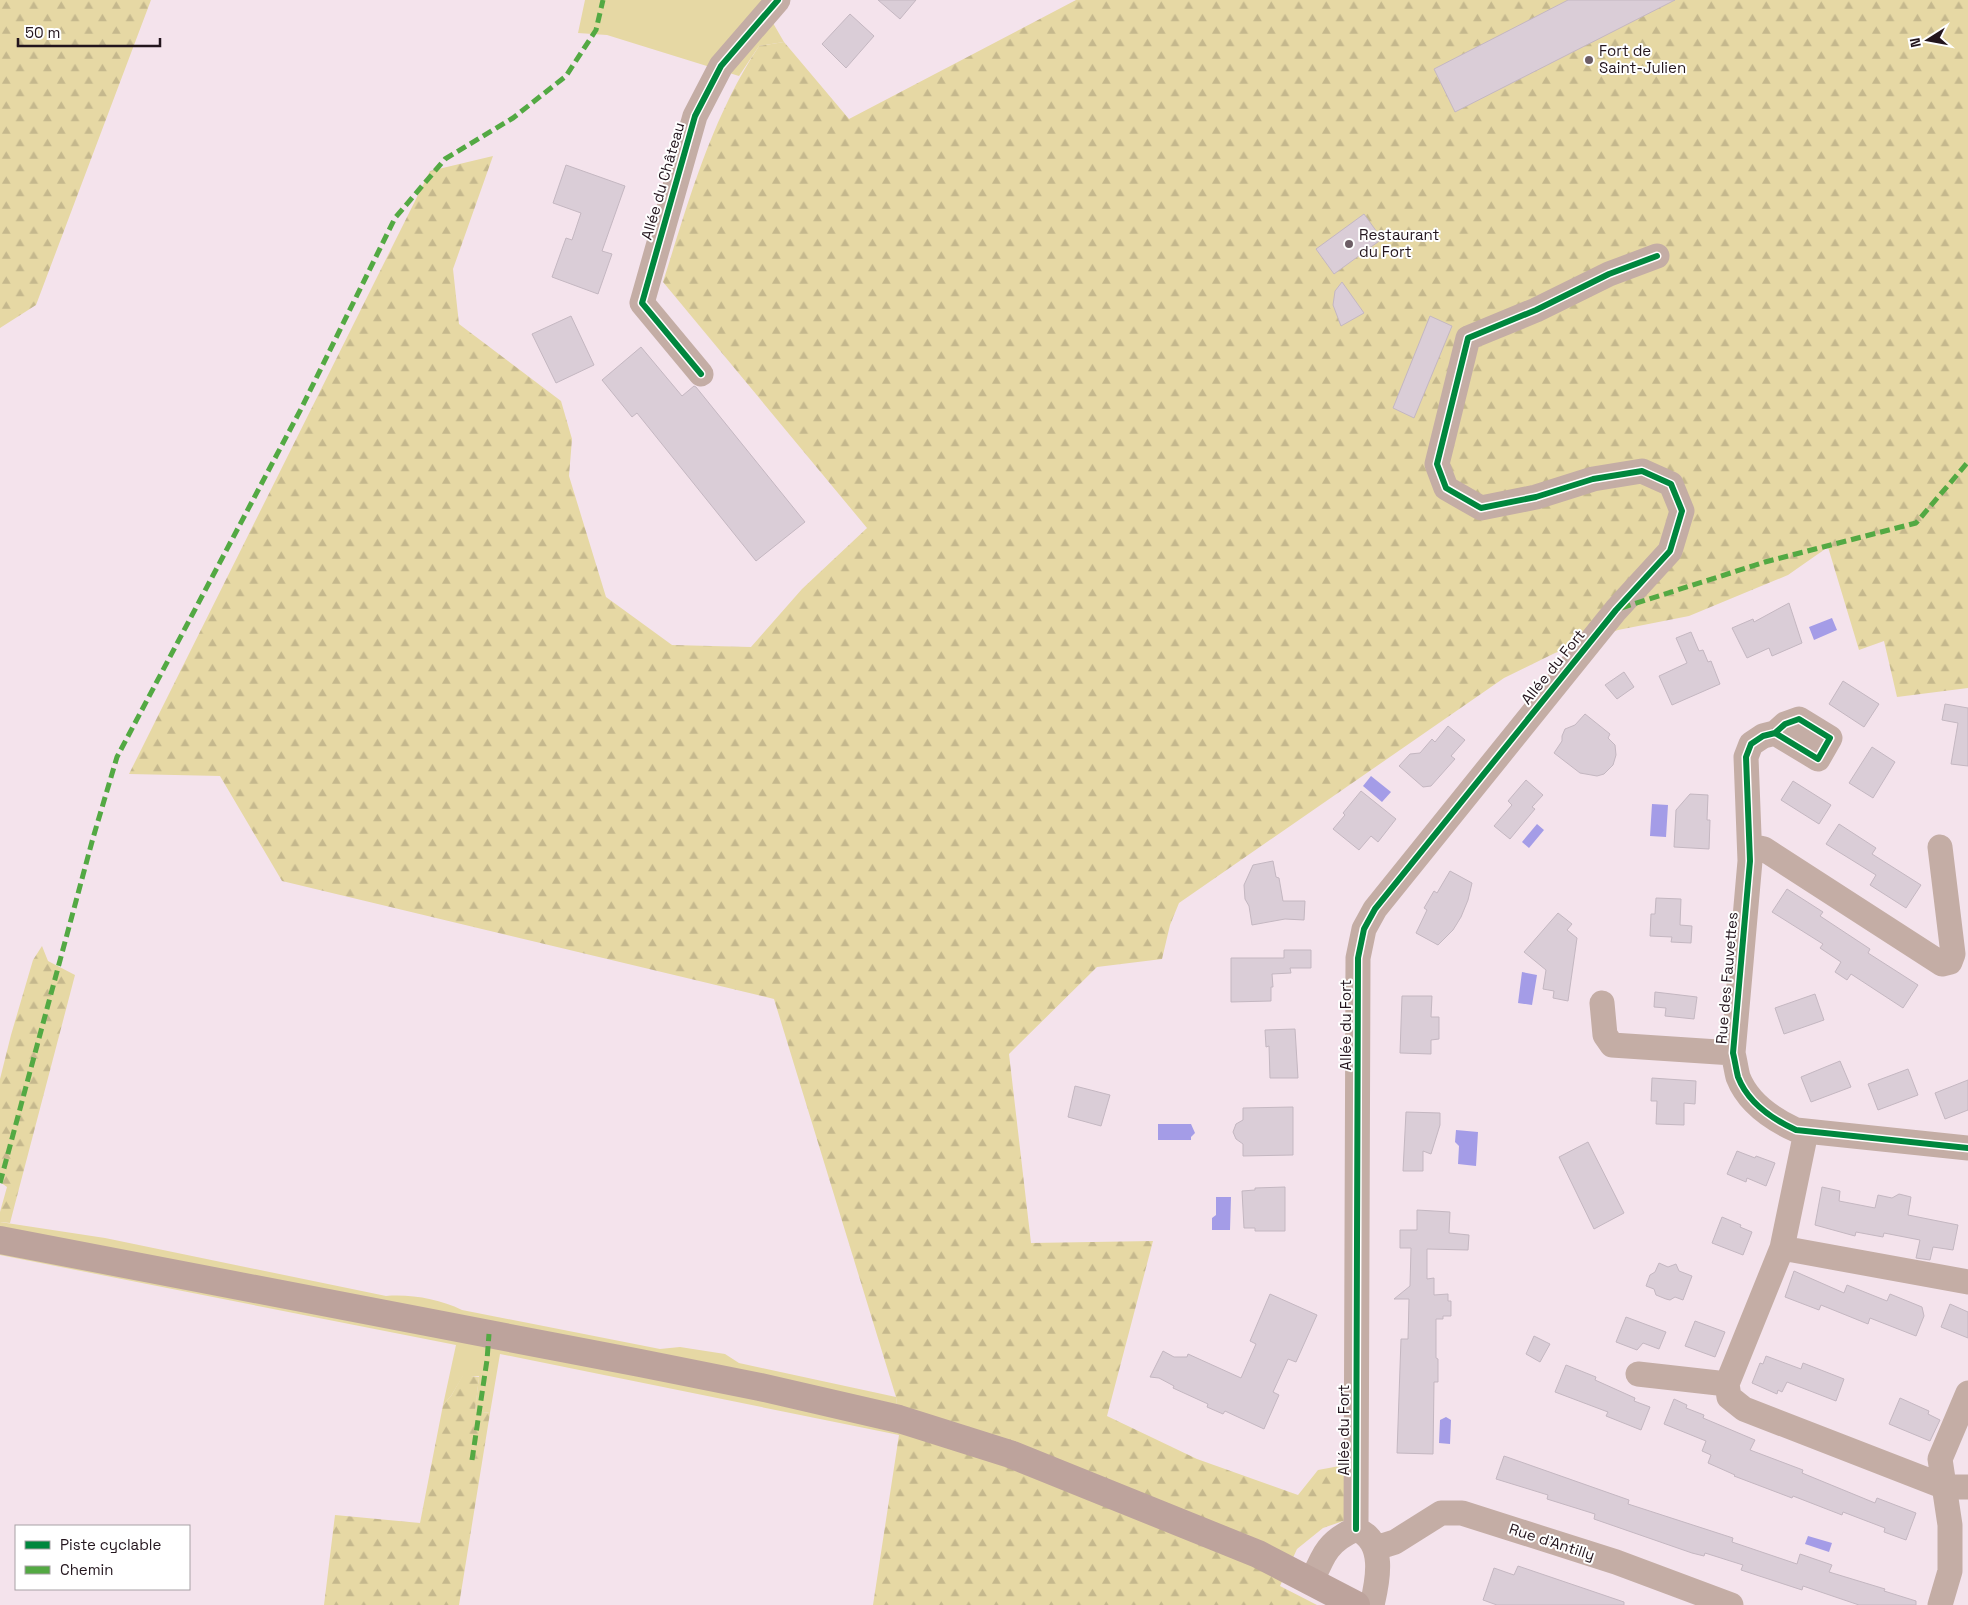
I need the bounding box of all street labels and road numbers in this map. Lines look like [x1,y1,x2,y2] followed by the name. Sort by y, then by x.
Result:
[637,120,688,242] street label: Allée du Château
[1517,625,1589,708] street label: Allée du Fort
[1711,911,1742,1045] street label: Rue des Fauvettes
[1336,979,1355,1070] street label: Allée du Fort
[1334,1384,1353,1475] street label: Allée du Fort
[1507,1519,1597,1564] street label: Rue d'Antilly

